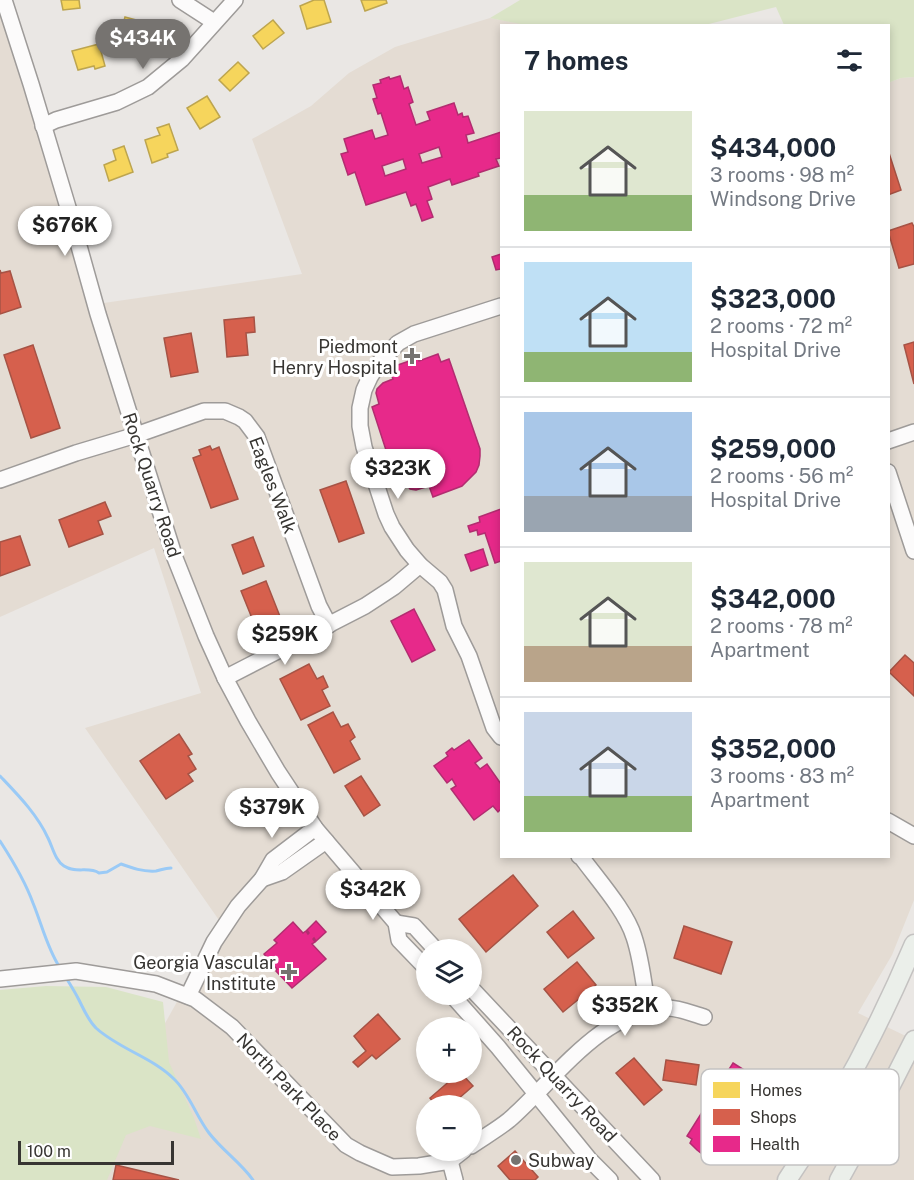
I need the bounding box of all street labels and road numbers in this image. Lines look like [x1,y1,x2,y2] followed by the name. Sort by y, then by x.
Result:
[119,410,185,560] street label: Rock Quarry Road
[245,434,301,536] street label: Eagles Walk
[503,1022,621,1146] street label: Rock Quarry Road
[232,1029,346,1145] street label: North Park Place

